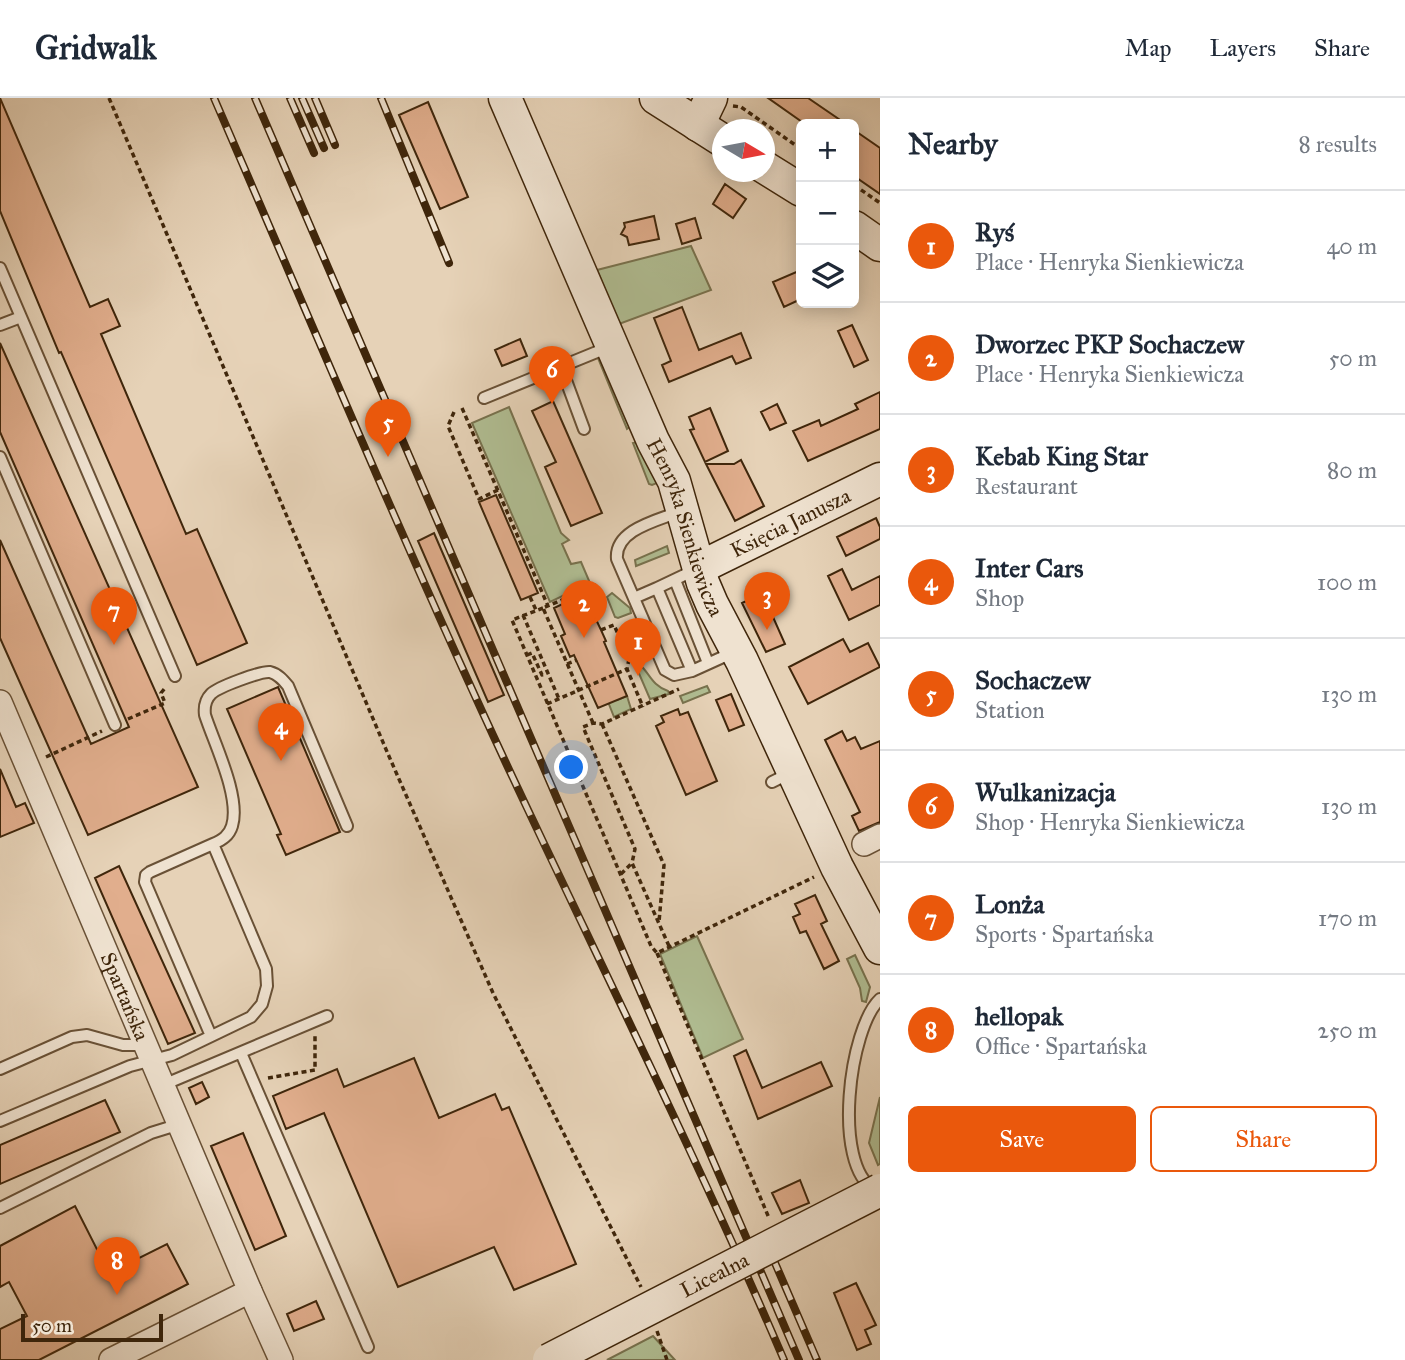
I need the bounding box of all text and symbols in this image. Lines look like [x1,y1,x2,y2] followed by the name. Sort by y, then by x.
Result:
[35,28,157,68] text: Gridwalk
[1125,33,1172,63] text: Map
[1210,33,1276,63] text: Layers
[1314,33,1370,63] text: Share
[712,119,775,182] north arrow
[796,119,859,308] map controls
[796,119,859,182] button: +
[908,126,998,162] text: Nearby
[1298,130,1377,158] text: 8 results
[796,182,859,245] button: −
[975,216,1014,248] text: Ryś
[926,232,936,260] text: 1
[1327,232,1377,260] text: 40 m
[796,245,859,308] button: layers
[975,248,1244,276] text: Place · Henryka Sienkiewicza
[975,328,1244,360] text: Dworzec PKP Sochaczew
[925,344,937,372] text: 2
[1329,344,1377,372] text: 50 m
[529,346,575,404] pin: 6
[975,360,1244,388] text: Place · Henryka Sienkiewicza
[365,399,411,457] pin: 5
[641,434,729,621] street label: Henryka Sienkiewicza
[975,440,1148,472] text: Kebab King Star
[926,456,936,484] text: 3
[1327,456,1377,484] text: 80 m
[975,472,1078,500] text: Restaurant
[726,482,855,563] street label: Księcia Janusza
[975,552,1083,584] text: Inter Cars
[925,568,937,596] text: 4
[1317,568,1377,596] text: 100 m
[744,572,790,630] pin: 3
[561,580,607,638] pin: 2
[975,584,1024,612] text: Shop
[91,587,137,645] pin: 7
[615,618,661,676] pin: 1
[975,664,1091,696] text: Sochaczew
[926,680,936,708] text: 5
[1321,680,1377,708] text: 130 m
[975,696,1045,724] text: Station
[258,703,304,761] pin: 4
[554,750,588,784] your location
[975,776,1116,808] text: Wulkanizacja
[925,792,937,820] text: 6
[1321,792,1377,820] text: 130 m
[975,808,1245,836] text: Shop · Henryka Sienkiewicza
[975,888,1045,920] text: Lonża
[925,904,937,932] text: 7
[1318,904,1377,932] text: 170 m
[975,920,1154,948] text: Sports · Spartańska
[95,949,155,1045] street label: Spartańska
[975,1000,1064,1032] text: hellopak
[925,1016,937,1044] text: 8
[1317,1016,1377,1044] text: 250 m
[975,1032,1147,1060] text: Office · Spartańska
[908,1106,1136,1172] button: Save
[1150,1106,1377,1172] button: Share
[94,1237,140,1295] pin: 8
[676,1247,753,1303] street label: Licealna
[21,1311,163,1343] scale bar
[32,1314,72,1337] text: 50 m

